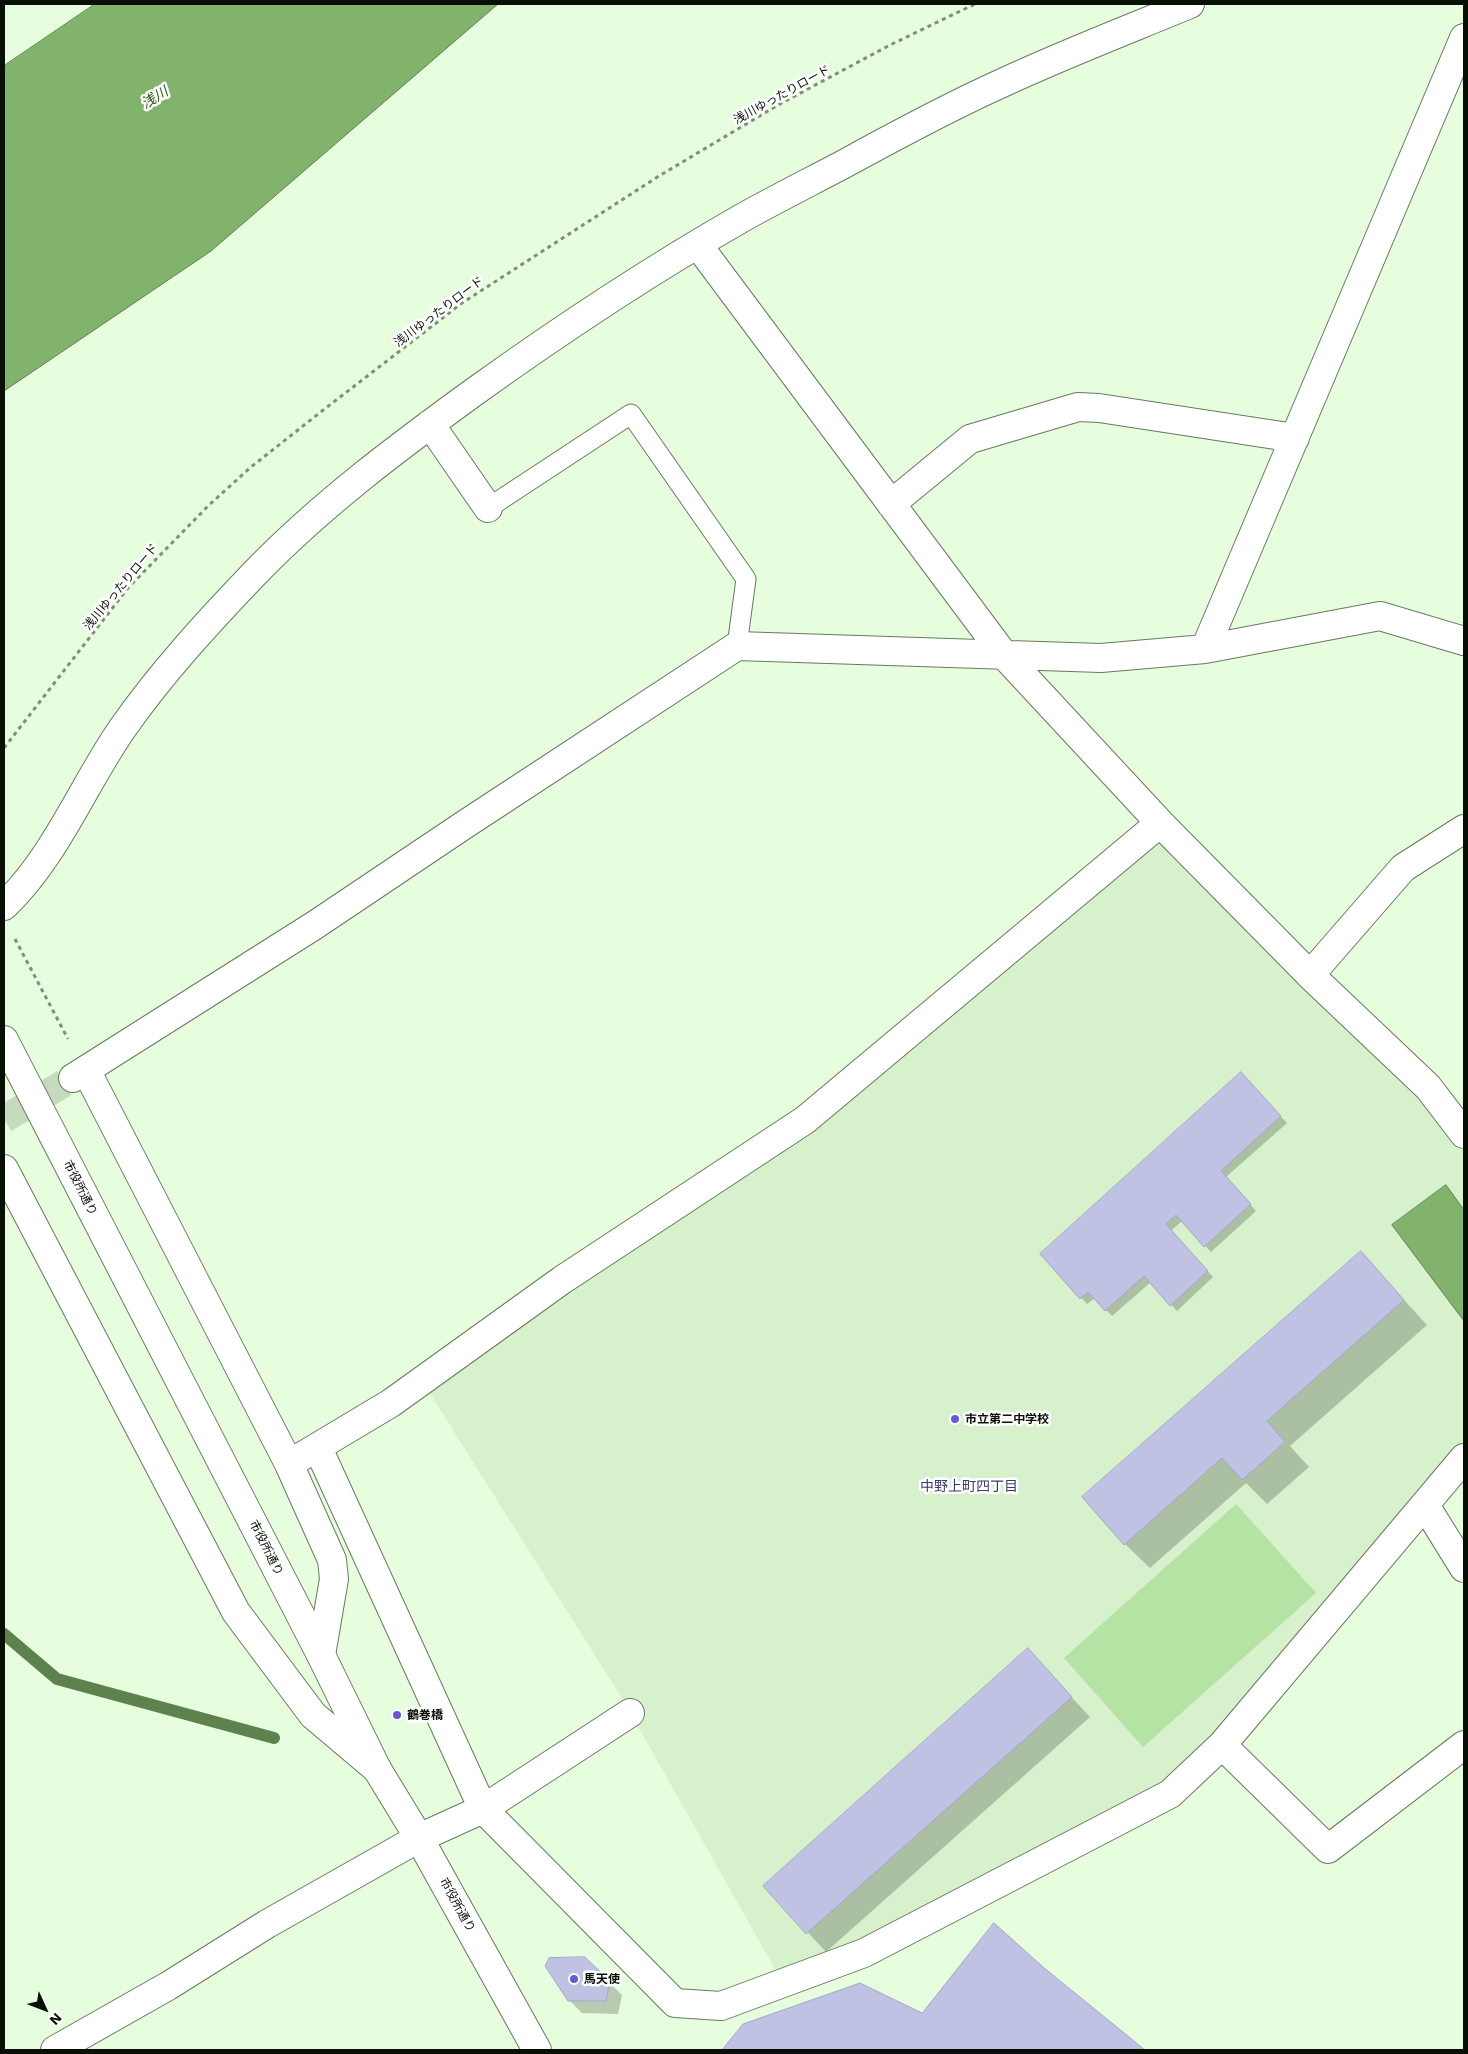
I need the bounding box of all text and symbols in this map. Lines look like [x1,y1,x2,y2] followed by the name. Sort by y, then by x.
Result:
[731,63,833,127] street label: 浅川ゆったりロード
[139,83,171,113] water label: 浅川
[392,274,486,350] street label: 浅川ゆったりロード
[81,541,161,633] street label: 浅川ゆったりロード
[60,1158,100,1218] street label: 市役所通り
[965,1412,1049,1426] place label: 市立第二中学校
[949,1413,961,1425] marker: 市立第二中学校
[920,1479,1018,1495] district label: 中野上町四丁目
[246,1518,286,1578] street label: 市役所通り
[407,1708,443,1722] place label: 鶴巻橋
[391,1709,403,1721] marker: 鶴巻橋
[436,1875,478,1935] street label: 市役所通り
[584,1972,620,1986] place label: 馬天使
[568,1973,580,1985] marker: 馬天使
[20,1984,70,2034] north arrow
[47,2010,65,2028] text: N

